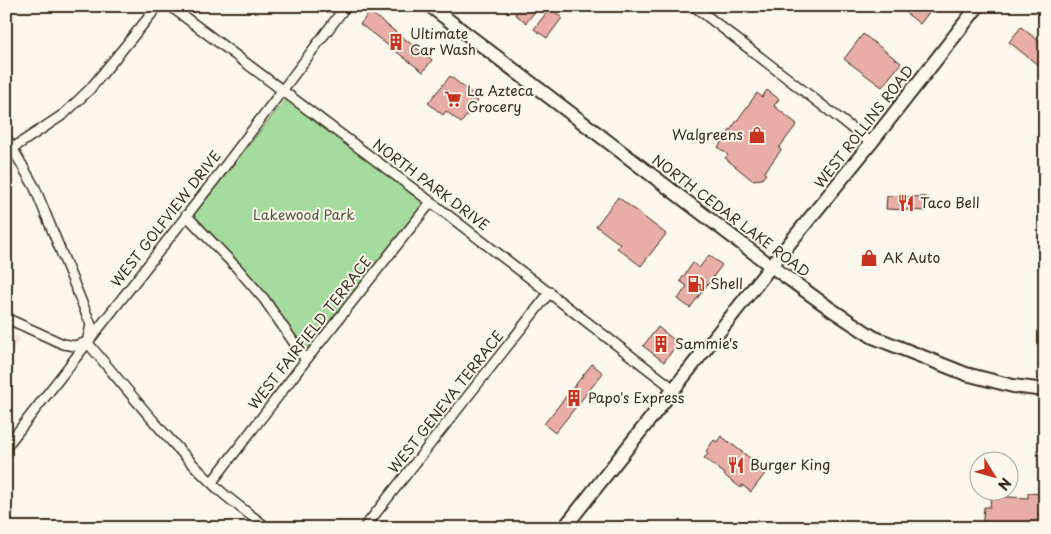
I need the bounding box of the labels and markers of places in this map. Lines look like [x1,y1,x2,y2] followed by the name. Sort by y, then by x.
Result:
[410,23,476,60] place label: Ultimate Car Wash
[386,32,406,52] building icon: Ultimate Car Wash
[467,80,534,117] place label: La Azteca Grocery
[443,89,463,109] supermarket icon: La Azteca Grocery
[672,124,743,145] place label: Walgreens
[747,125,767,145] shop icon: Walgreens
[920,192,980,213] place label: Taco Bell
[896,193,916,213] restaurant icon: Taco Bell
[883,247,940,268] place label: AK Auto
[859,248,879,268] shop icon: AK Auto
[710,273,743,294] place label: Shell
[686,274,706,294] fuel station icon: Shell
[675,333,738,354] place label: Sammie's
[651,334,671,354] building icon: Sammie's
[588,387,685,408] place label: Papo's Express
[564,388,584,408] building icon: Papo's Express
[750,454,830,475] place label: Burger King
[726,455,746,475] restaurant icon: Burger King

